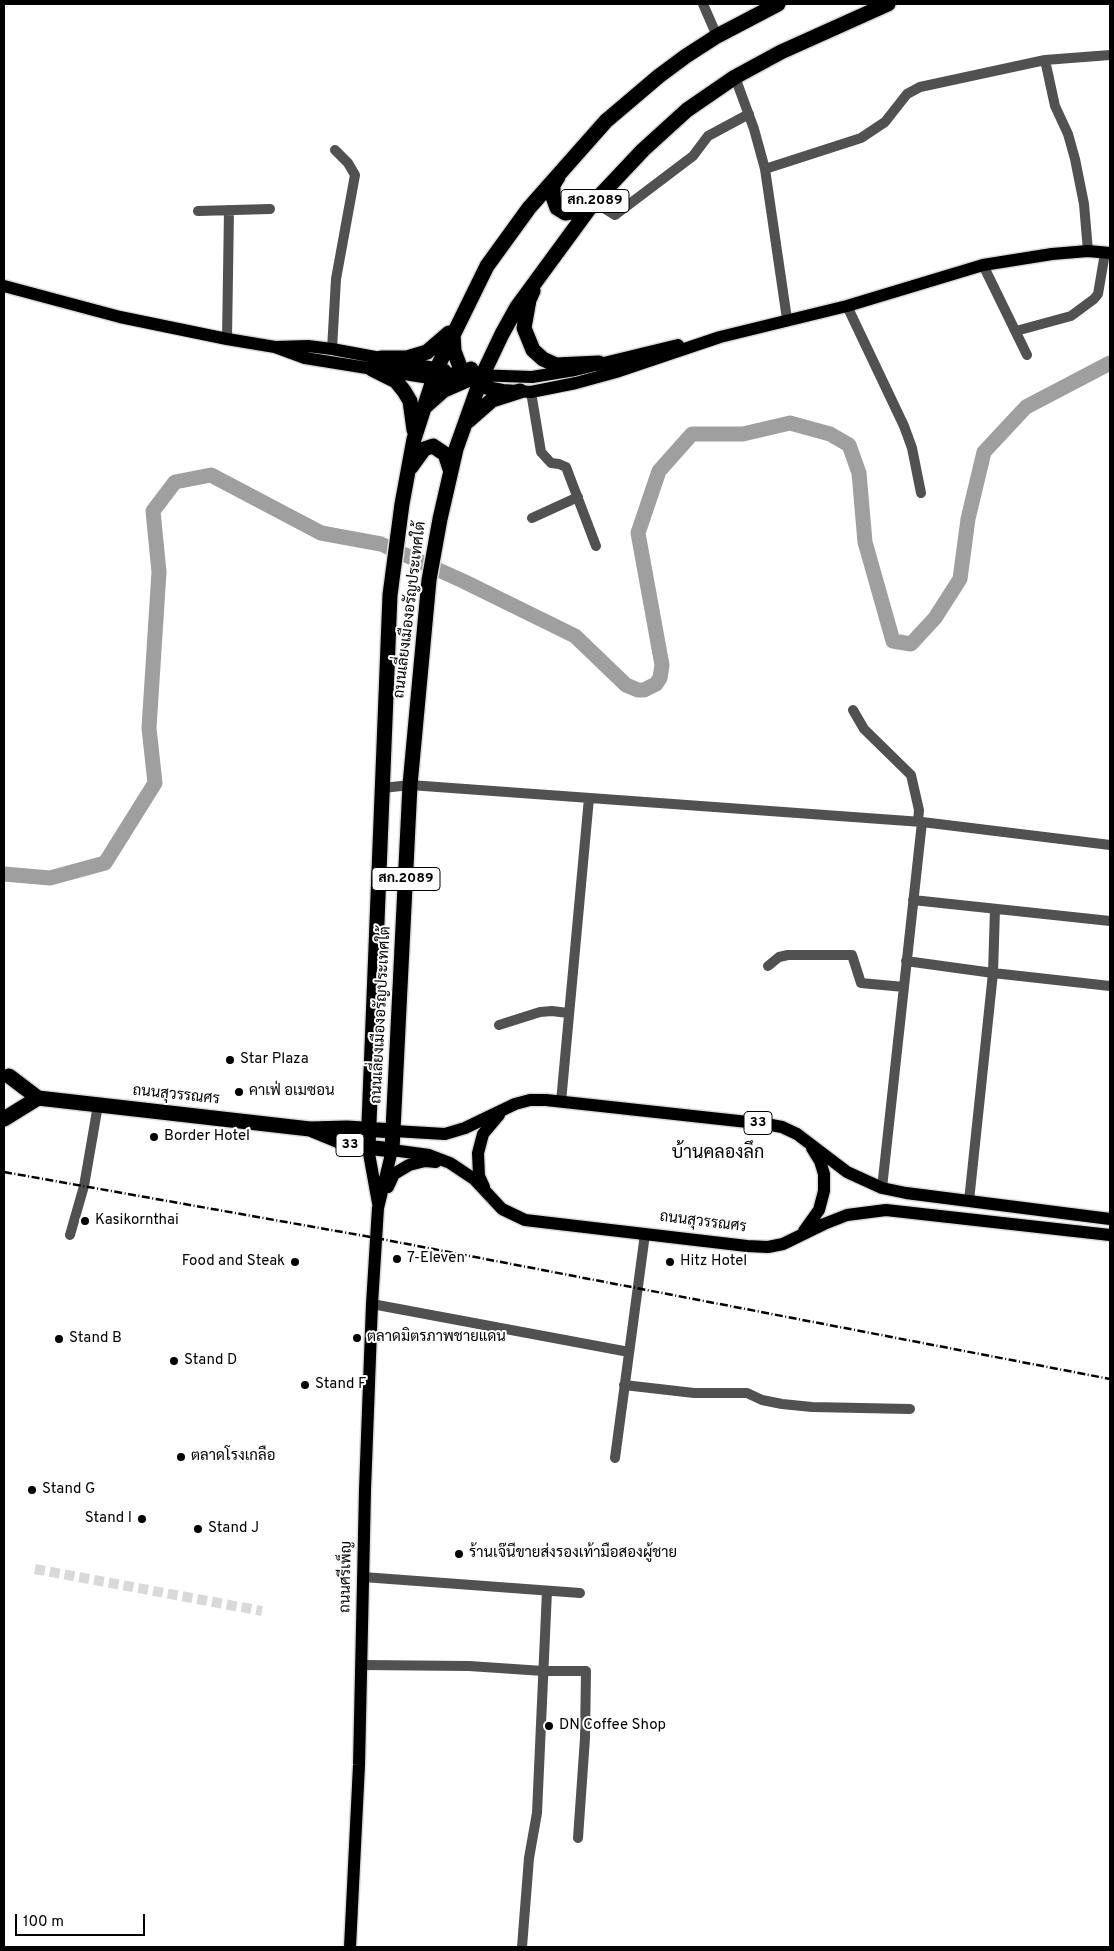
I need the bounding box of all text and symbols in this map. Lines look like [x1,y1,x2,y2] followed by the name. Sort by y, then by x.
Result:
[561,190,629,212] road number: สก.2089
[391,521,431,699] street label: ถนนเลี่ยงเมืองอรัญประเทศใต้
[372,868,440,891] road number: สก.2089
[368,926,396,1104] street label: ถนนเลี่ยงเมืองอรัญประเทศใต้
[240,1051,309,1069] place label: Star Plaza
[224,1054,236,1066] marker: Star Plaza
[132,1082,220,1110] street label: ถนนสุวรรณศร
[249,1083,335,1101] place label: คาเฟ่ อเมซอน
[233,1086,245,1098] marker: คาเฟ่ อเมซอน
[744,1112,772,1134] road number: 33
[164,1128,250,1146] place label: Border Hotel
[148,1131,160,1143] marker: Border Hotel
[336,1134,364,1156] road number: 33
[672,1143,764,1165] district label: บ้านคลองลึก
[658,1209,748,1237] street label: ถนนสุวรรณศร
[95,1212,179,1230] place label: Kasikornthai
[79,1215,91,1227] marker: Kasikornthai
[407,1250,465,1268] place label: 7-Eleven
[182,1253,285,1271] place label: Food and Steak
[391,1253,403,1265] marker: 7-Eleven
[680,1253,747,1271] place label: Hitz Hotel
[289,1256,301,1268] marker: Food and Steak
[664,1256,676,1268] marker: Hitz Hotel
[367,1329,506,1347] place label: ตลาดมิตรภาพชายแดน
[69,1330,122,1348] place label: Stand B
[351,1332,363,1344] marker: ตลาดมิตรภาพชายแดน
[53,1333,65,1345] marker: Stand B
[184,1352,237,1370] place label: Stand D
[168,1355,180,1367] marker: Stand D
[315,1376,366,1394] place label: Stand F
[299,1379,311,1391] marker: Stand F
[191,1448,276,1466] place label: ตลาดโรงเกลือ
[175,1451,187,1463] marker: ตลาดโรงเกลือ
[42,1481,95,1499] place label: Stand G
[26,1484,38,1496] marker: Stand G
[85,1510,132,1528] place label: Stand I
[136,1513,148,1525] marker: Stand I
[208,1520,259,1538] place label: Stand J
[192,1523,204,1535] marker: Stand J
[337,1541,357,1613] street label: ถนนศรีเพ็ญ
[469,1545,677,1563] place label: ร้านเจ๊นีขายส่งรองเท้ามือสองผู้ชาย
[453,1548,465,1560] marker: ร้านเจ๊นีขายส่งรองเท้ามือสองผู้ชาย
[559,1717,666,1735] place label: DN Coffee Shop
[543,1720,555,1732] marker: DN Coffee Shop
[18,1904,148,1936] scale bar
[23,1913,64,1932] text: 100 m

